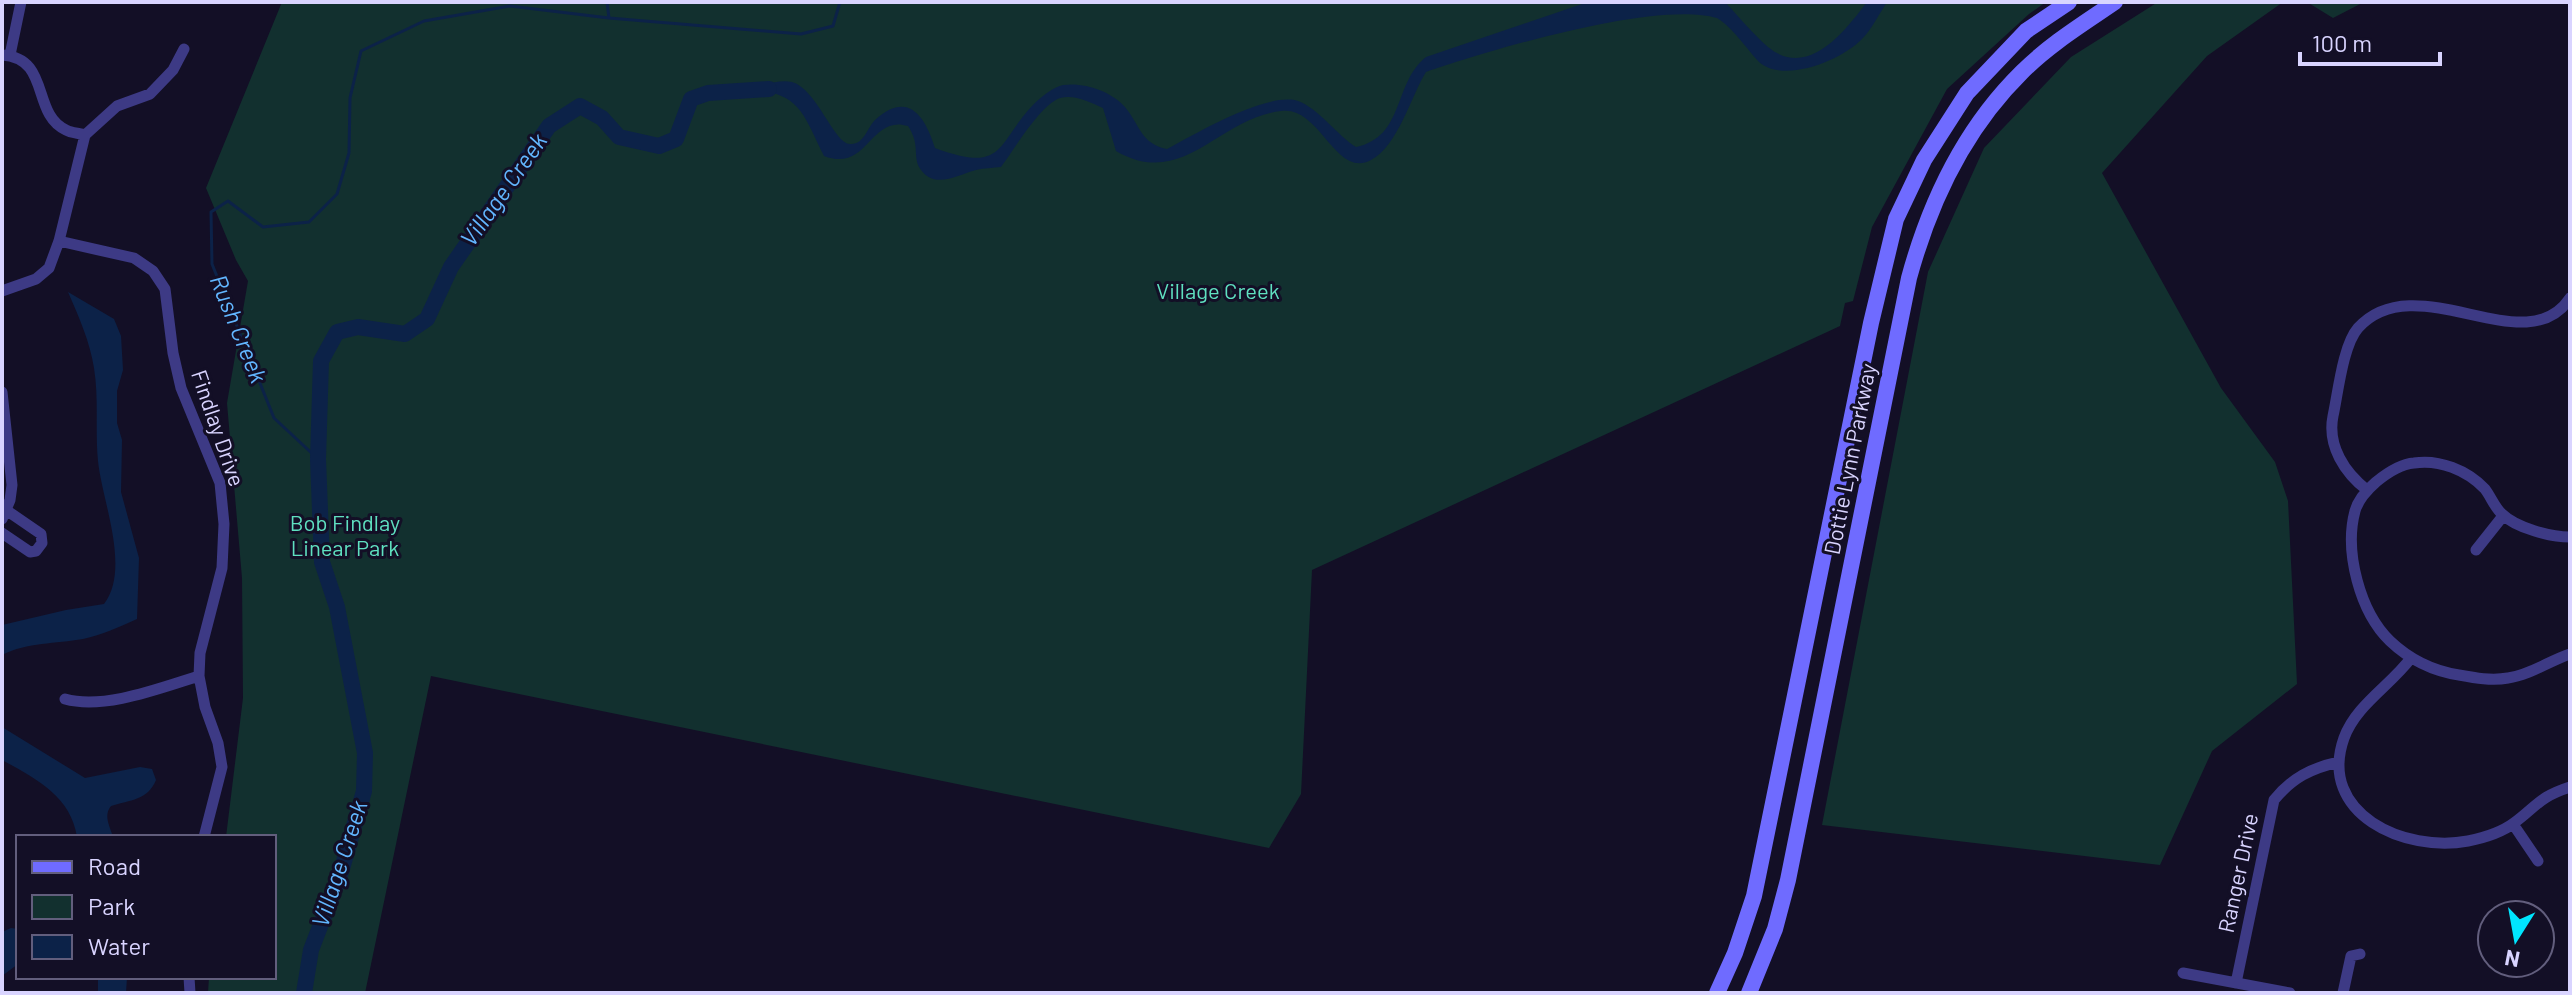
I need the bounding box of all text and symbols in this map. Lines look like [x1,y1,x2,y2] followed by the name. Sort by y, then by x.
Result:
[2300,16,2440,66] scale bar
[2312,28,2372,57] text: 100 m
[453,127,553,251] water label: Village Creek
[205,270,274,387] water label: Rush Creek
[1156,277,1280,303] park label: Village Creek
[1818,361,1880,556] street label: Dottie Lynn Parkway
[187,366,251,489] street label: Findlay Drive
[290,509,400,560] park label: Bob Findlay Linear Park
[304,796,373,931] water label: Village Creek
[2212,811,2262,935] street label: Ranger Drive
[16,835,276,979] legend
[88,851,141,880] text: Road
[88,891,135,920] text: Park
[2476,899,2556,979] north arrow
[88,931,150,960] text: Water
[2502,945,2522,974] text: N

